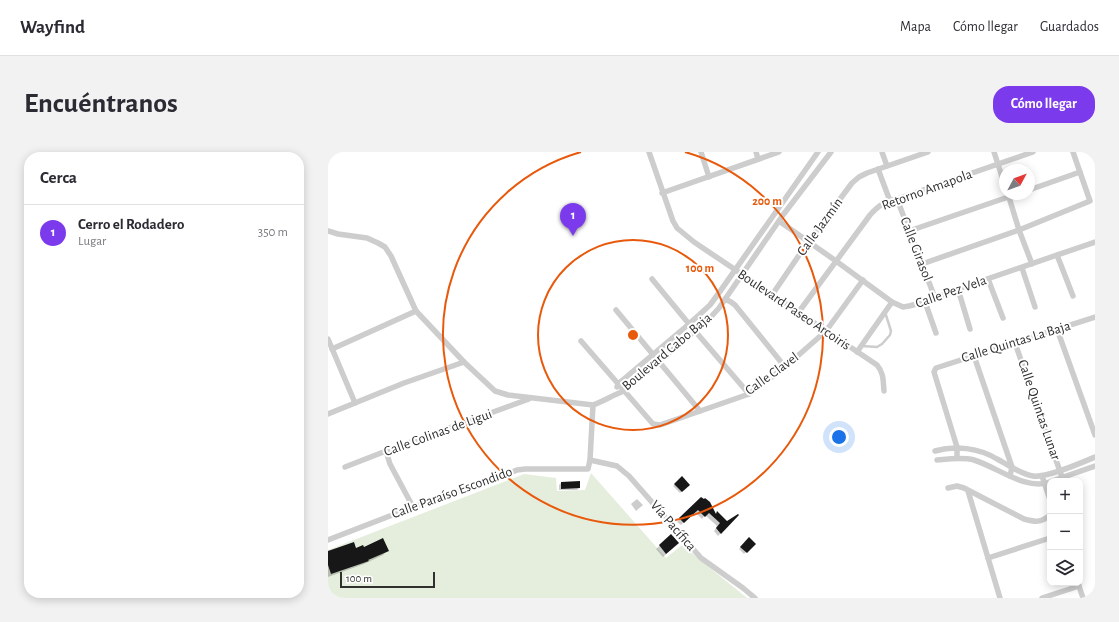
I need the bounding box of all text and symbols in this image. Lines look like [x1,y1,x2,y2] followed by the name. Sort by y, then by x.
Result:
[20,18,85,37] text: Wayfind
[900,20,931,34] text: Mapa
[953,20,1018,34] text: Cómo llegar
[1040,20,1099,34] text: Guardados
[993,86,1095,123] button: Cómo llegar
[24,90,178,118] text: Encuéntranos
[999,164,1035,200] north arrow
[880,167,975,213] street label: Retorno Amapola
[40,169,77,186] text: Cerca
[752,195,782,207] text: 200 m
[794,196,846,258] street label: Calle Jazmín
[560,203,586,236] pin: 1
[897,215,935,283] street label: Calle Girasol
[78,217,184,232] text: Cerro el Rodadero
[51,226,55,239] text: 1
[258,226,288,239] text: 350 m
[78,235,106,248] text: Lugar
[686,262,714,274] text: 100 m
[735,267,853,353] street label: Boulevard Paseo Arcoiris
[914,273,989,311] street label: Calle Pez Vela
[620,310,715,393] street label: Boulevard Cabo Baja
[960,319,1073,365] street label: Calle Quintas La Baja
[626,328,640,342] centre of rings
[743,350,801,398] street label: Calle Clavel
[1015,358,1063,463] street label: Calle Quintas Lunar
[382,407,494,459] street label: Calle Colinas de Ligui
[829,427,849,447] your location
[390,465,514,521] street label: Calle Paraíso Escondido
[1047,478,1083,586] map controls
[1047,478,1083,514] button: +
[647,498,699,554] street label: Vía Pacífica
[1047,514,1083,550] button: −
[1047,550,1083,586] button: layers
[340,570,435,589] scale bar
[346,573,372,584] text: 100 m

